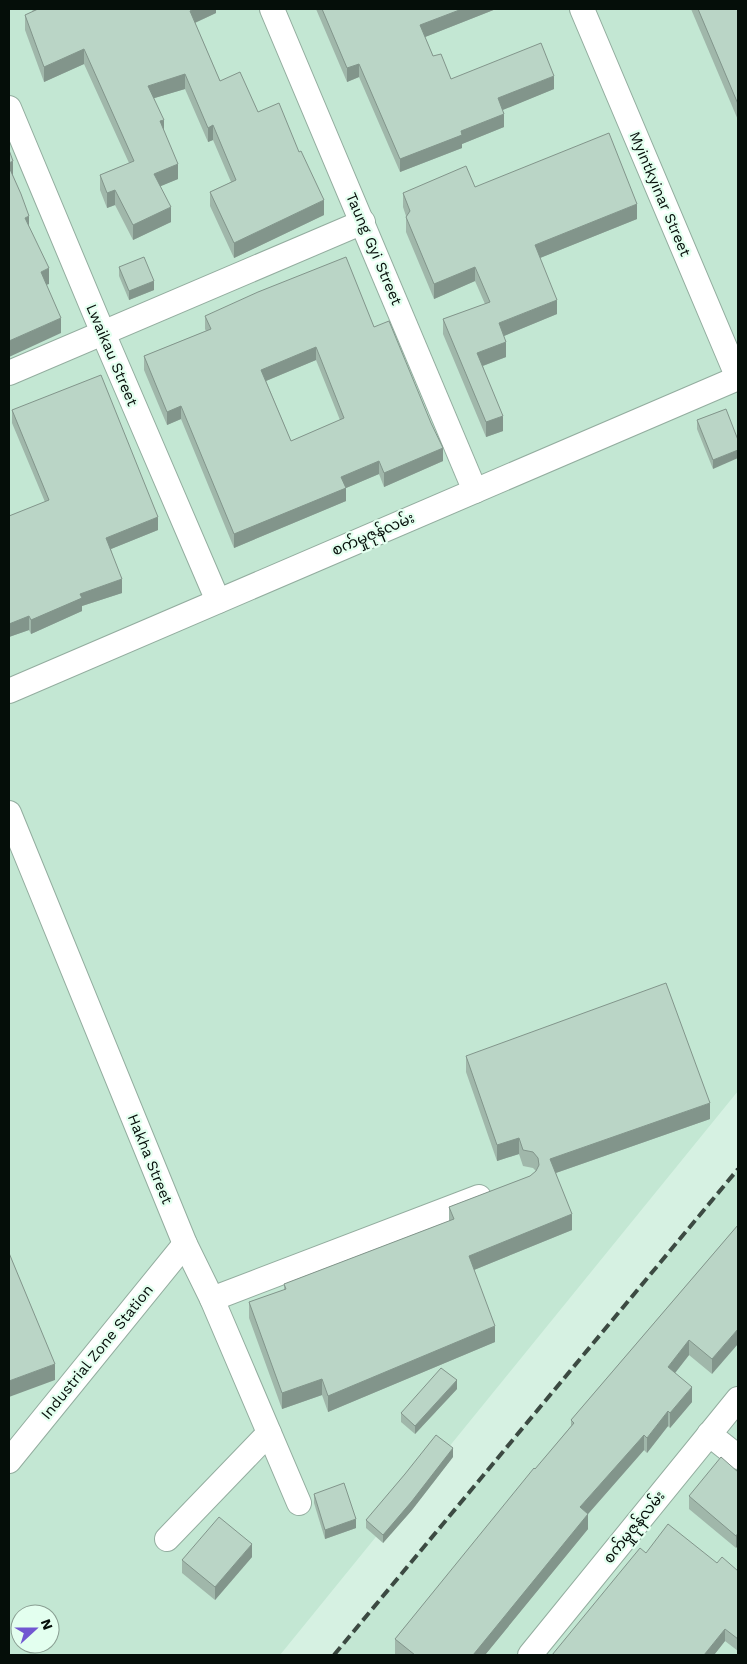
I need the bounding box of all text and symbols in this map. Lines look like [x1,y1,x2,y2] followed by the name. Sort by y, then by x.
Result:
[626,129,695,260] street label: Myintkyinar Street
[342,190,406,309] street label: Taung Gyi Street
[82,301,142,409] street label: Lwaikau Street
[329,508,418,562] street label: စက်မှုဇုန်လမ်း
[124,1111,177,1207] street label: Hakha Street
[37,1281,157,1423] street label: Industrial Zone Station
[598,1486,671,1569] street label: စက်မှုဇုန်လမ်း
[10,1604,60,1654] north arrow
[38,1617,56,1632] text: N

